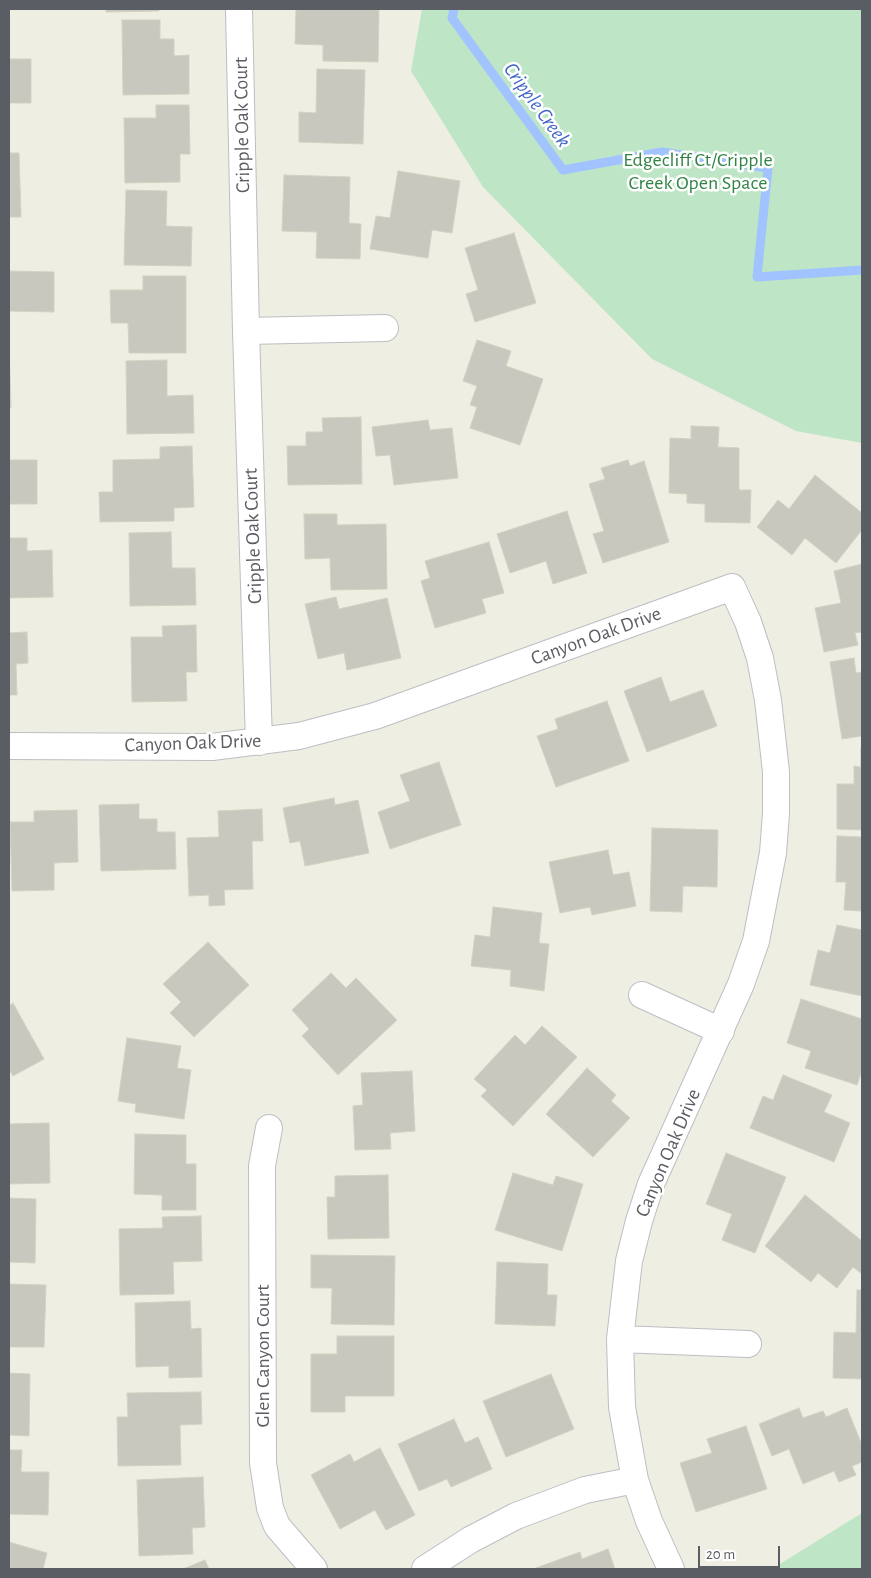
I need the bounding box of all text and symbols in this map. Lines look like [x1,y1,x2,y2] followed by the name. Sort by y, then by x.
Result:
[229,57,255,193] street label: Cripple Oak Court
[498,58,576,152] water label: Cripple Creek
[623,148,773,195] park label: Edgecliff Ct/Cripple Creek Open Space
[239,468,267,604] street label: Cripple Oak Court
[528,601,664,671] street label: Canyon Oak Drive
[124,729,262,757] street label: Canyon Oak Drive
[630,1085,706,1221] street label: Canyon Oak Drive
[251,1284,275,1428] street label: Glen Canyon Court
[701,1536,784,1568] scale bar
[706,1547,735,1562] text: 20 m

